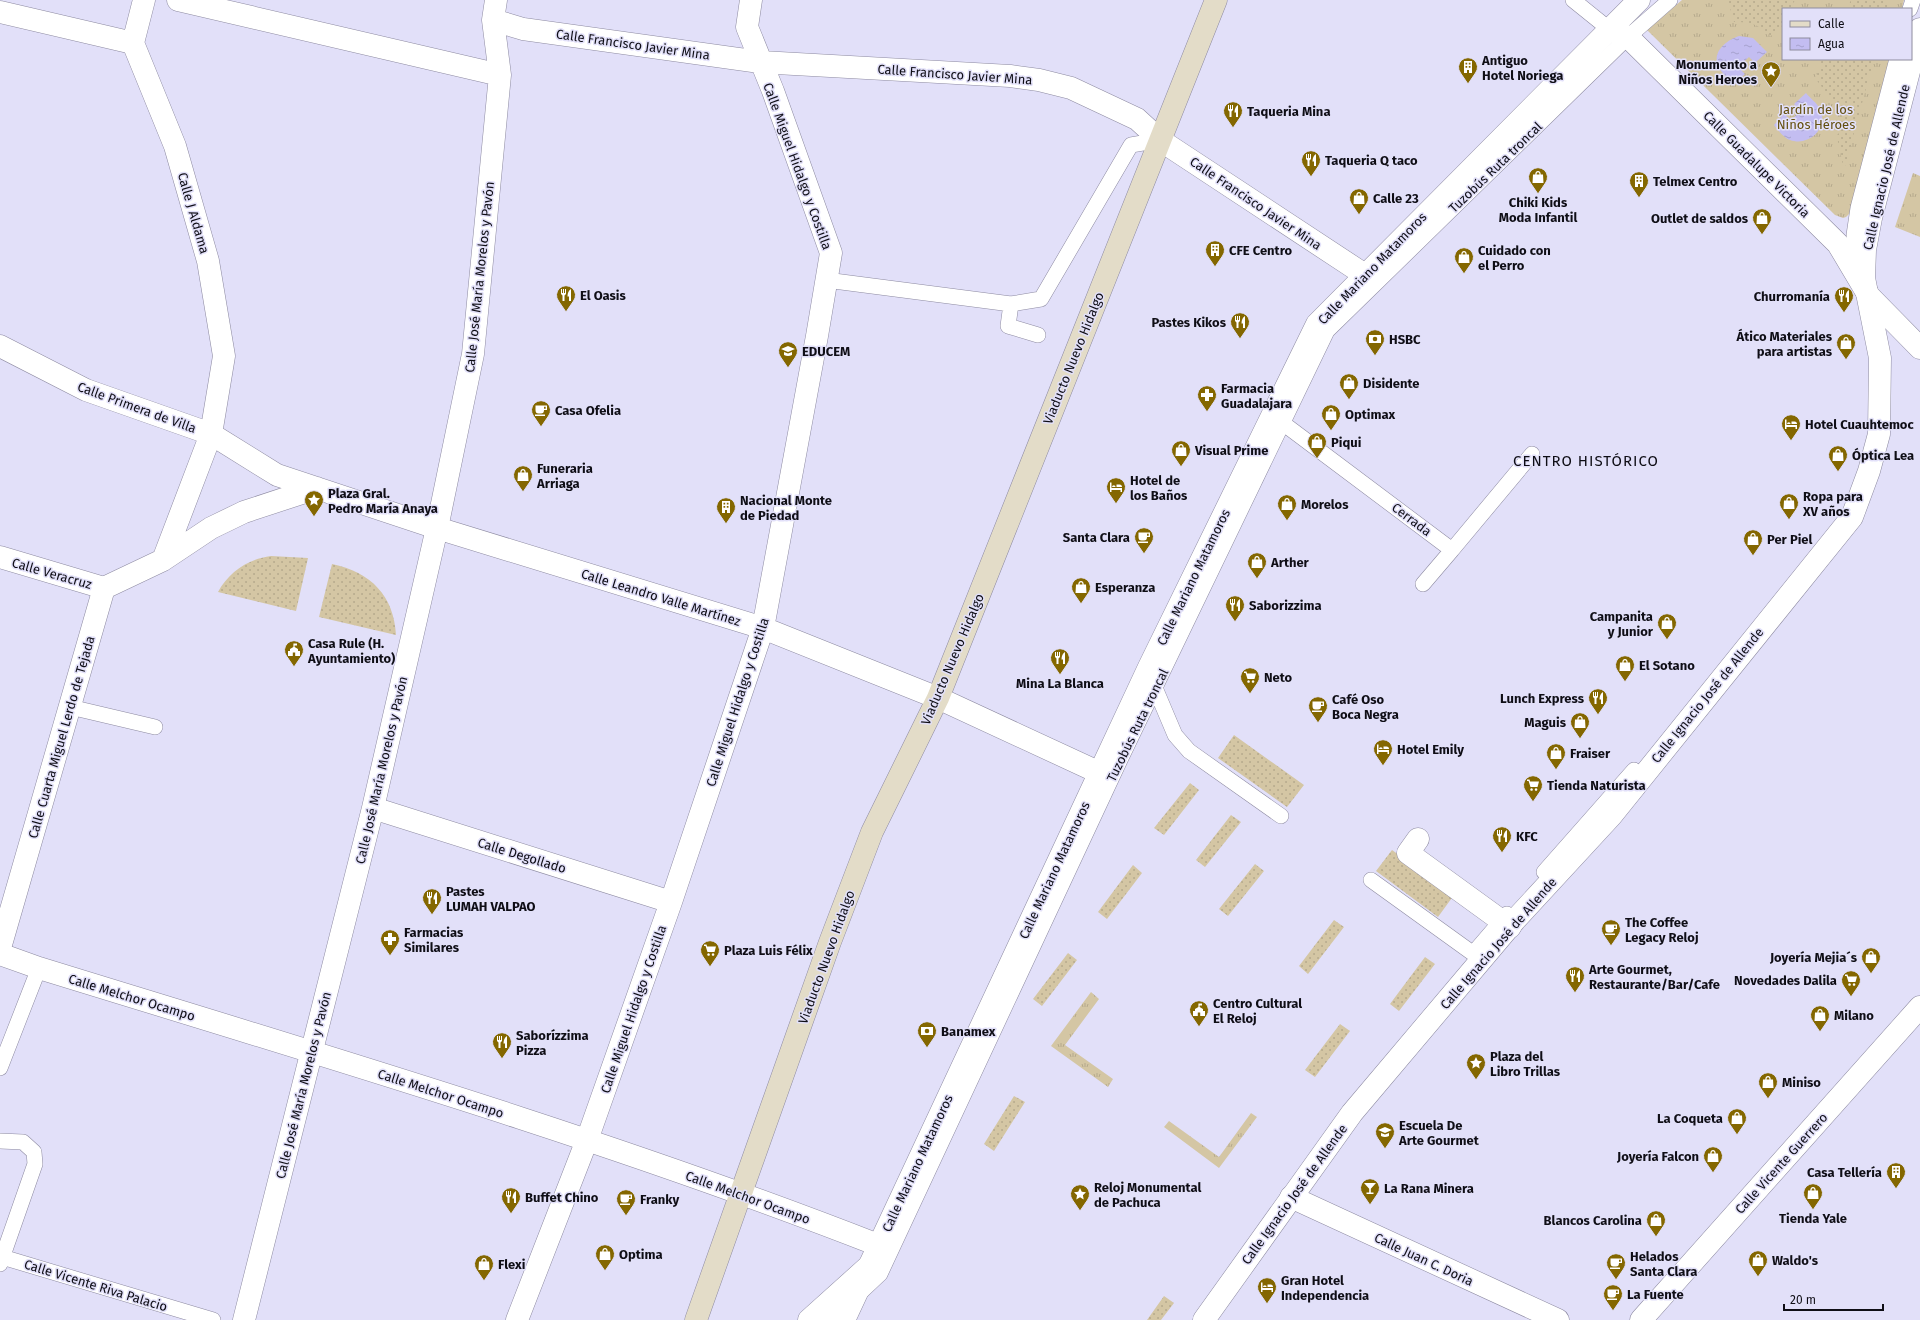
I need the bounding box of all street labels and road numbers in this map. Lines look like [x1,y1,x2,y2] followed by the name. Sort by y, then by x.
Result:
[555,26,711,63] street label: Calle Francisco Javier Mina
[877,62,1033,87] street label: Calle Francisco Javier Mina
[760,81,835,252] street label: Calle Miguel Hidalgo y Costilla
[1860,83,1913,251] street label: Calle Ignacio José de Allende
[1700,108,1813,221] street label: Calle Guadalupe Victoria
[1446,119,1545,216] street label: Tuzobús Ruta troncal
[1187,154,1324,253] street label: Calle Francisco Javier Mina
[175,171,212,256] street label: Calle J Aldama
[462,181,497,373] street label: Calle José María Morelos y Pavón
[1315,209,1430,327] street label: Calle Mariano Matamoros
[1040,290,1107,426] street label: Viaducto Nuevo Hidalgo
[75,379,198,436] street label: Calle Primera de Villa
[1389,500,1434,539] street label: Cerrada
[1154,507,1233,648] street label: Calle Mariano Matamoros
[10,555,94,592] street label: Calle Veracruz
[579,566,743,629] street label: Calle Leandro Valle Martínez
[918,591,987,727] street label: Viaducto Nuevo Hidalgo
[703,616,772,788] street label: Calle Miguel Hidalgo y Costilla
[1648,625,1767,766] street label: Calle Ignacio José de Allende
[25,634,98,840] street label: Calle Cuarta Miguel Lerdo de Tejada
[1104,666,1171,784] street label: Tuzobús Ruta troncal
[353,675,410,865] street label: Calle José María Morelos y Pavón
[1016,799,1093,941] street label: Calle Mariano Matamoros
[476,835,568,876] street label: Calle Degollado
[1437,874,1560,1012] street label: Calle Ignacio José de Allende
[795,888,858,1026] street label: Viaducto Nuevo Hidalgo
[598,923,669,1095] street label: Calle Miguel Hidalgo y Costilla
[67,971,197,1024] street label: Calle Melchor Ocampo
[273,990,334,1180] street label: Calle José María Morelos y Pavón
[376,1066,506,1121] street label: Calle Melchor Ocampo
[879,1092,956,1234] street label: Calle Mariano Matamoros
[1732,1110,1831,1217] street label: Calle Vicente Guerrero
[1239,1121,1350,1267] street label: Calle Ignacio José de Allende
[683,1168,812,1227] street label: Calle Melchor Ocampo
[1372,1230,1476,1289] street label: Calle Juan C. Doria
[22,1257,169,1314] street label: Calle Vicente Riva Palacio

